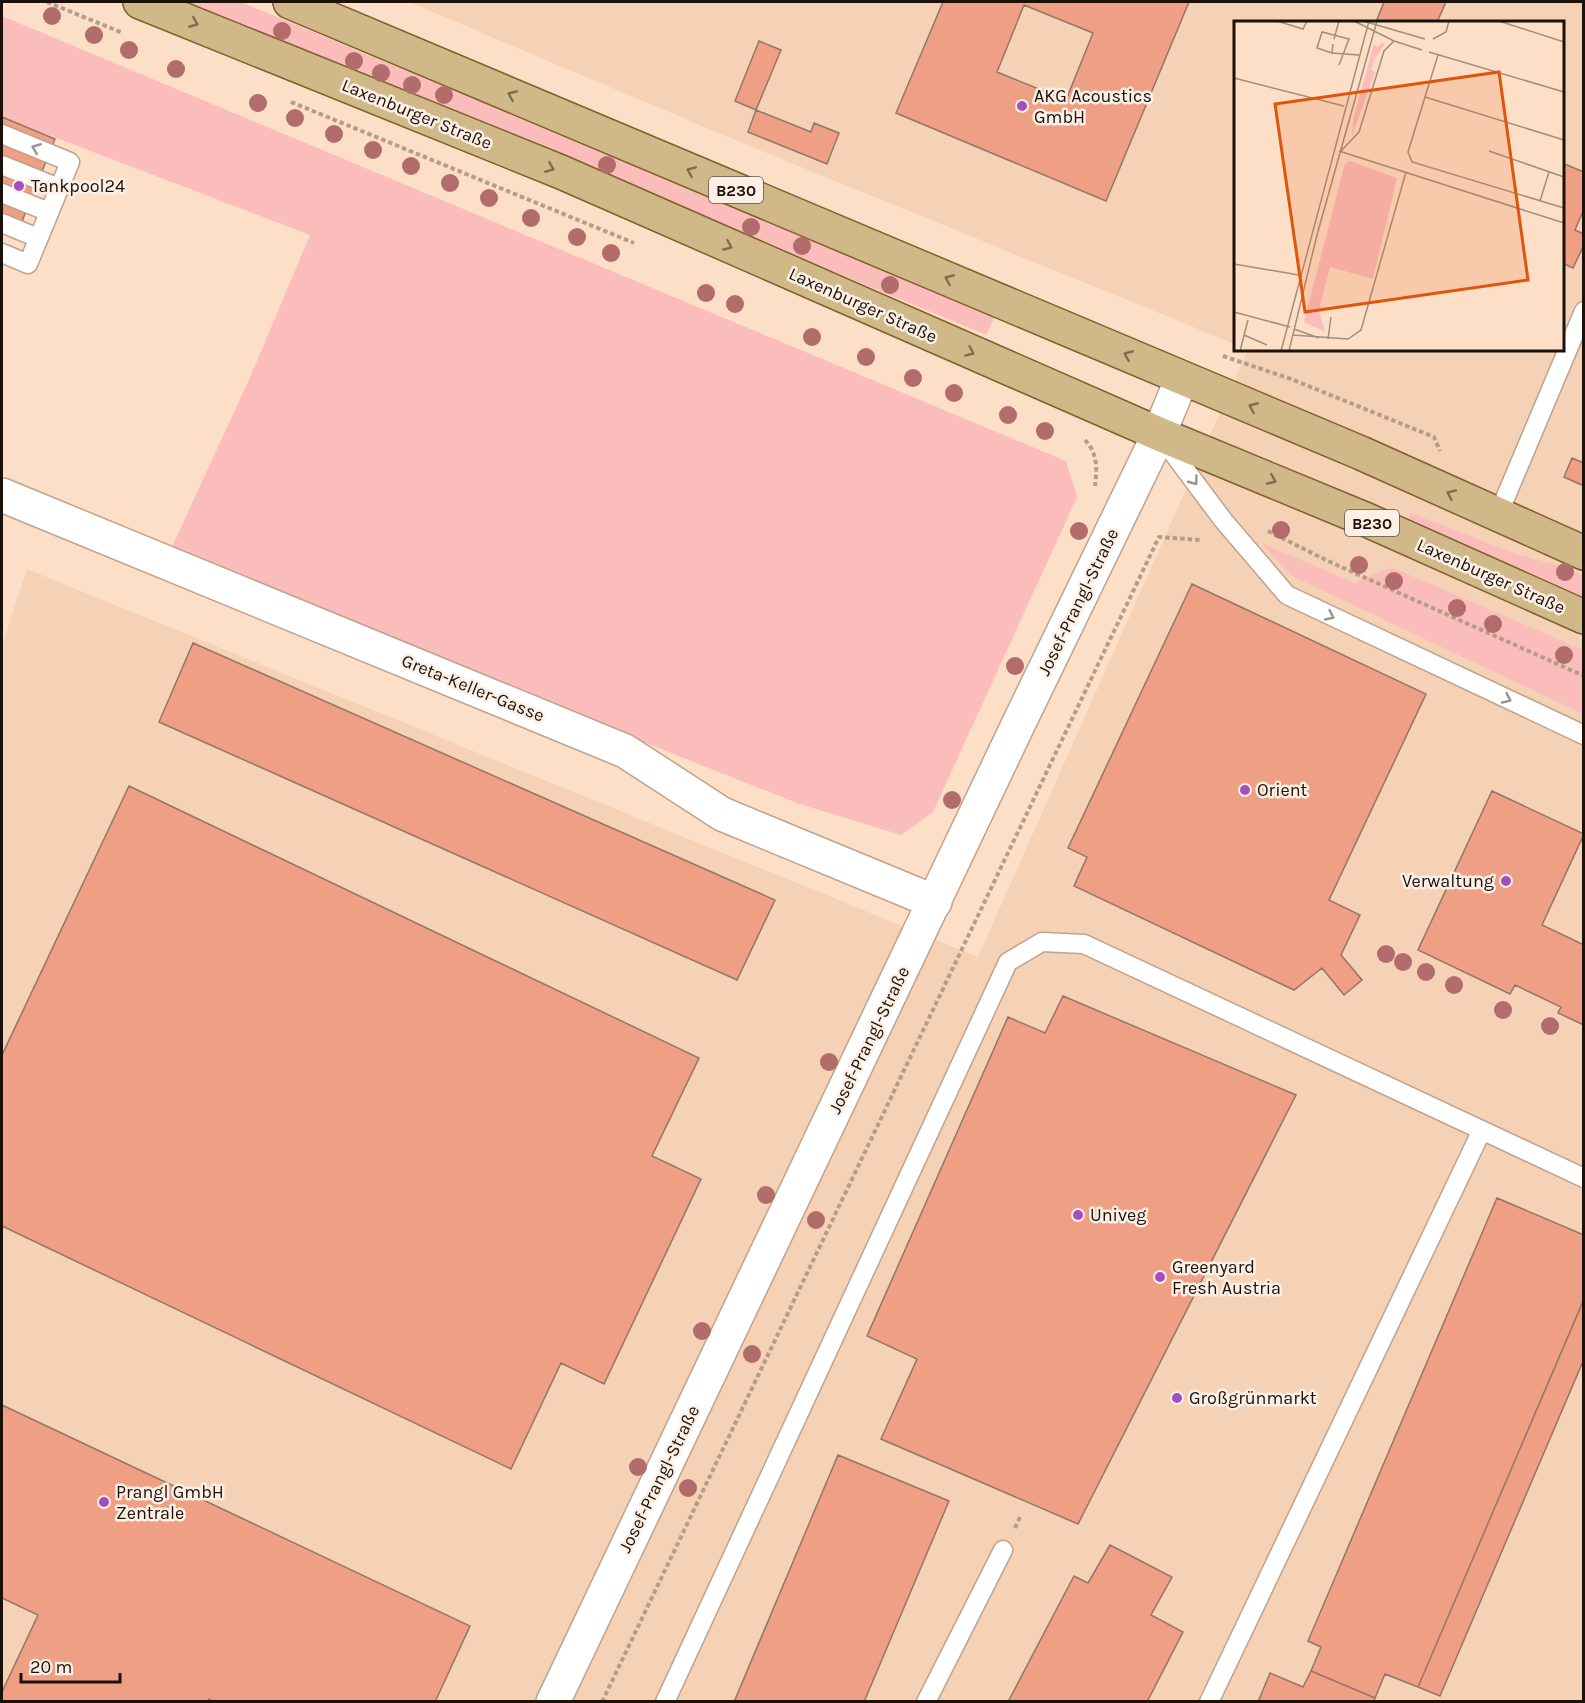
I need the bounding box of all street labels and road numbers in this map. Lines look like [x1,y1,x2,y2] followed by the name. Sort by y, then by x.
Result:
[339,74,495,154] street label: Laxenburger Straße
[709,177,763,203] road number: B230
[785,262,941,348] street label: Laxenburger Straße
[1345,510,1399,536] road number: B230
[1033,525,1123,679] street label: Josef-Prangl-Straße
[1413,533,1569,619] street label: Laxenburger Straße
[398,649,548,727] street label: Greta-Keller-Gasse
[824,963,914,1117] street label: Josef-Prangl-Straße
[614,1402,704,1556] street label: Josef-Prangl-Straße

